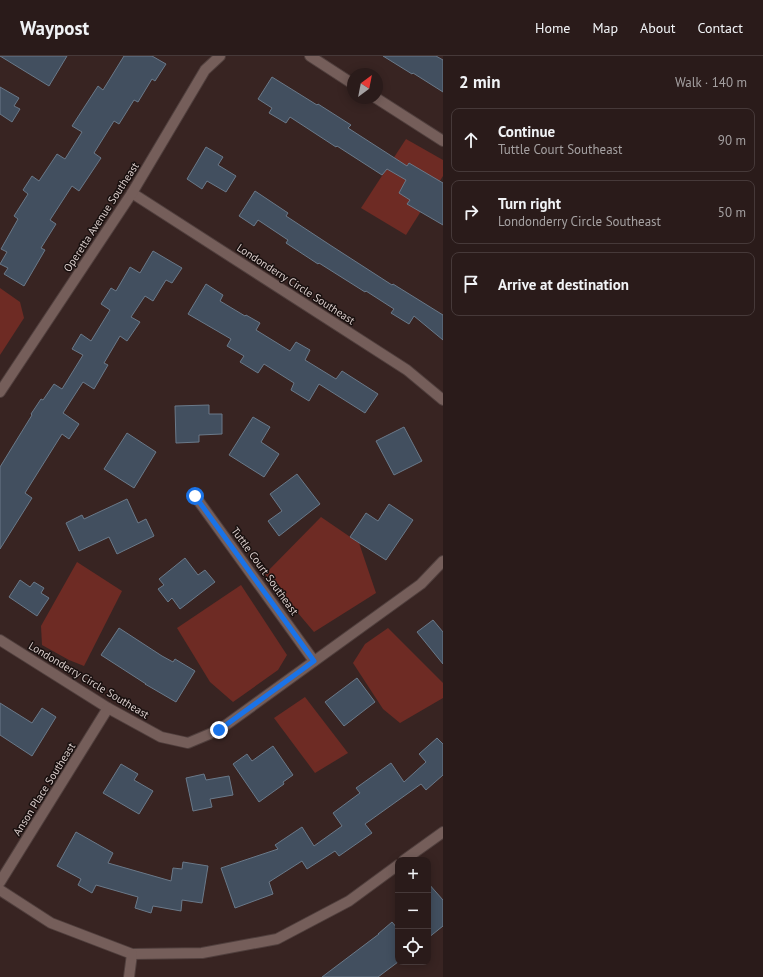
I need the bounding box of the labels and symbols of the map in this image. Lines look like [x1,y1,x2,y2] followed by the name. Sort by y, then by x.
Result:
[347,68,383,104] north arrow
[60,159,142,274] street label: Operetta Avenue Southeast
[234,241,358,328] street label: Londonderry Circle Southeast
[186,487,204,505] route start
[228,524,302,618] street label: Tuttle Court Southeast
[26,638,152,722] street label: Londonderry Circle Southeast
[210,721,228,739] route end
[10,740,78,838] street label: Anson Place Southeast

